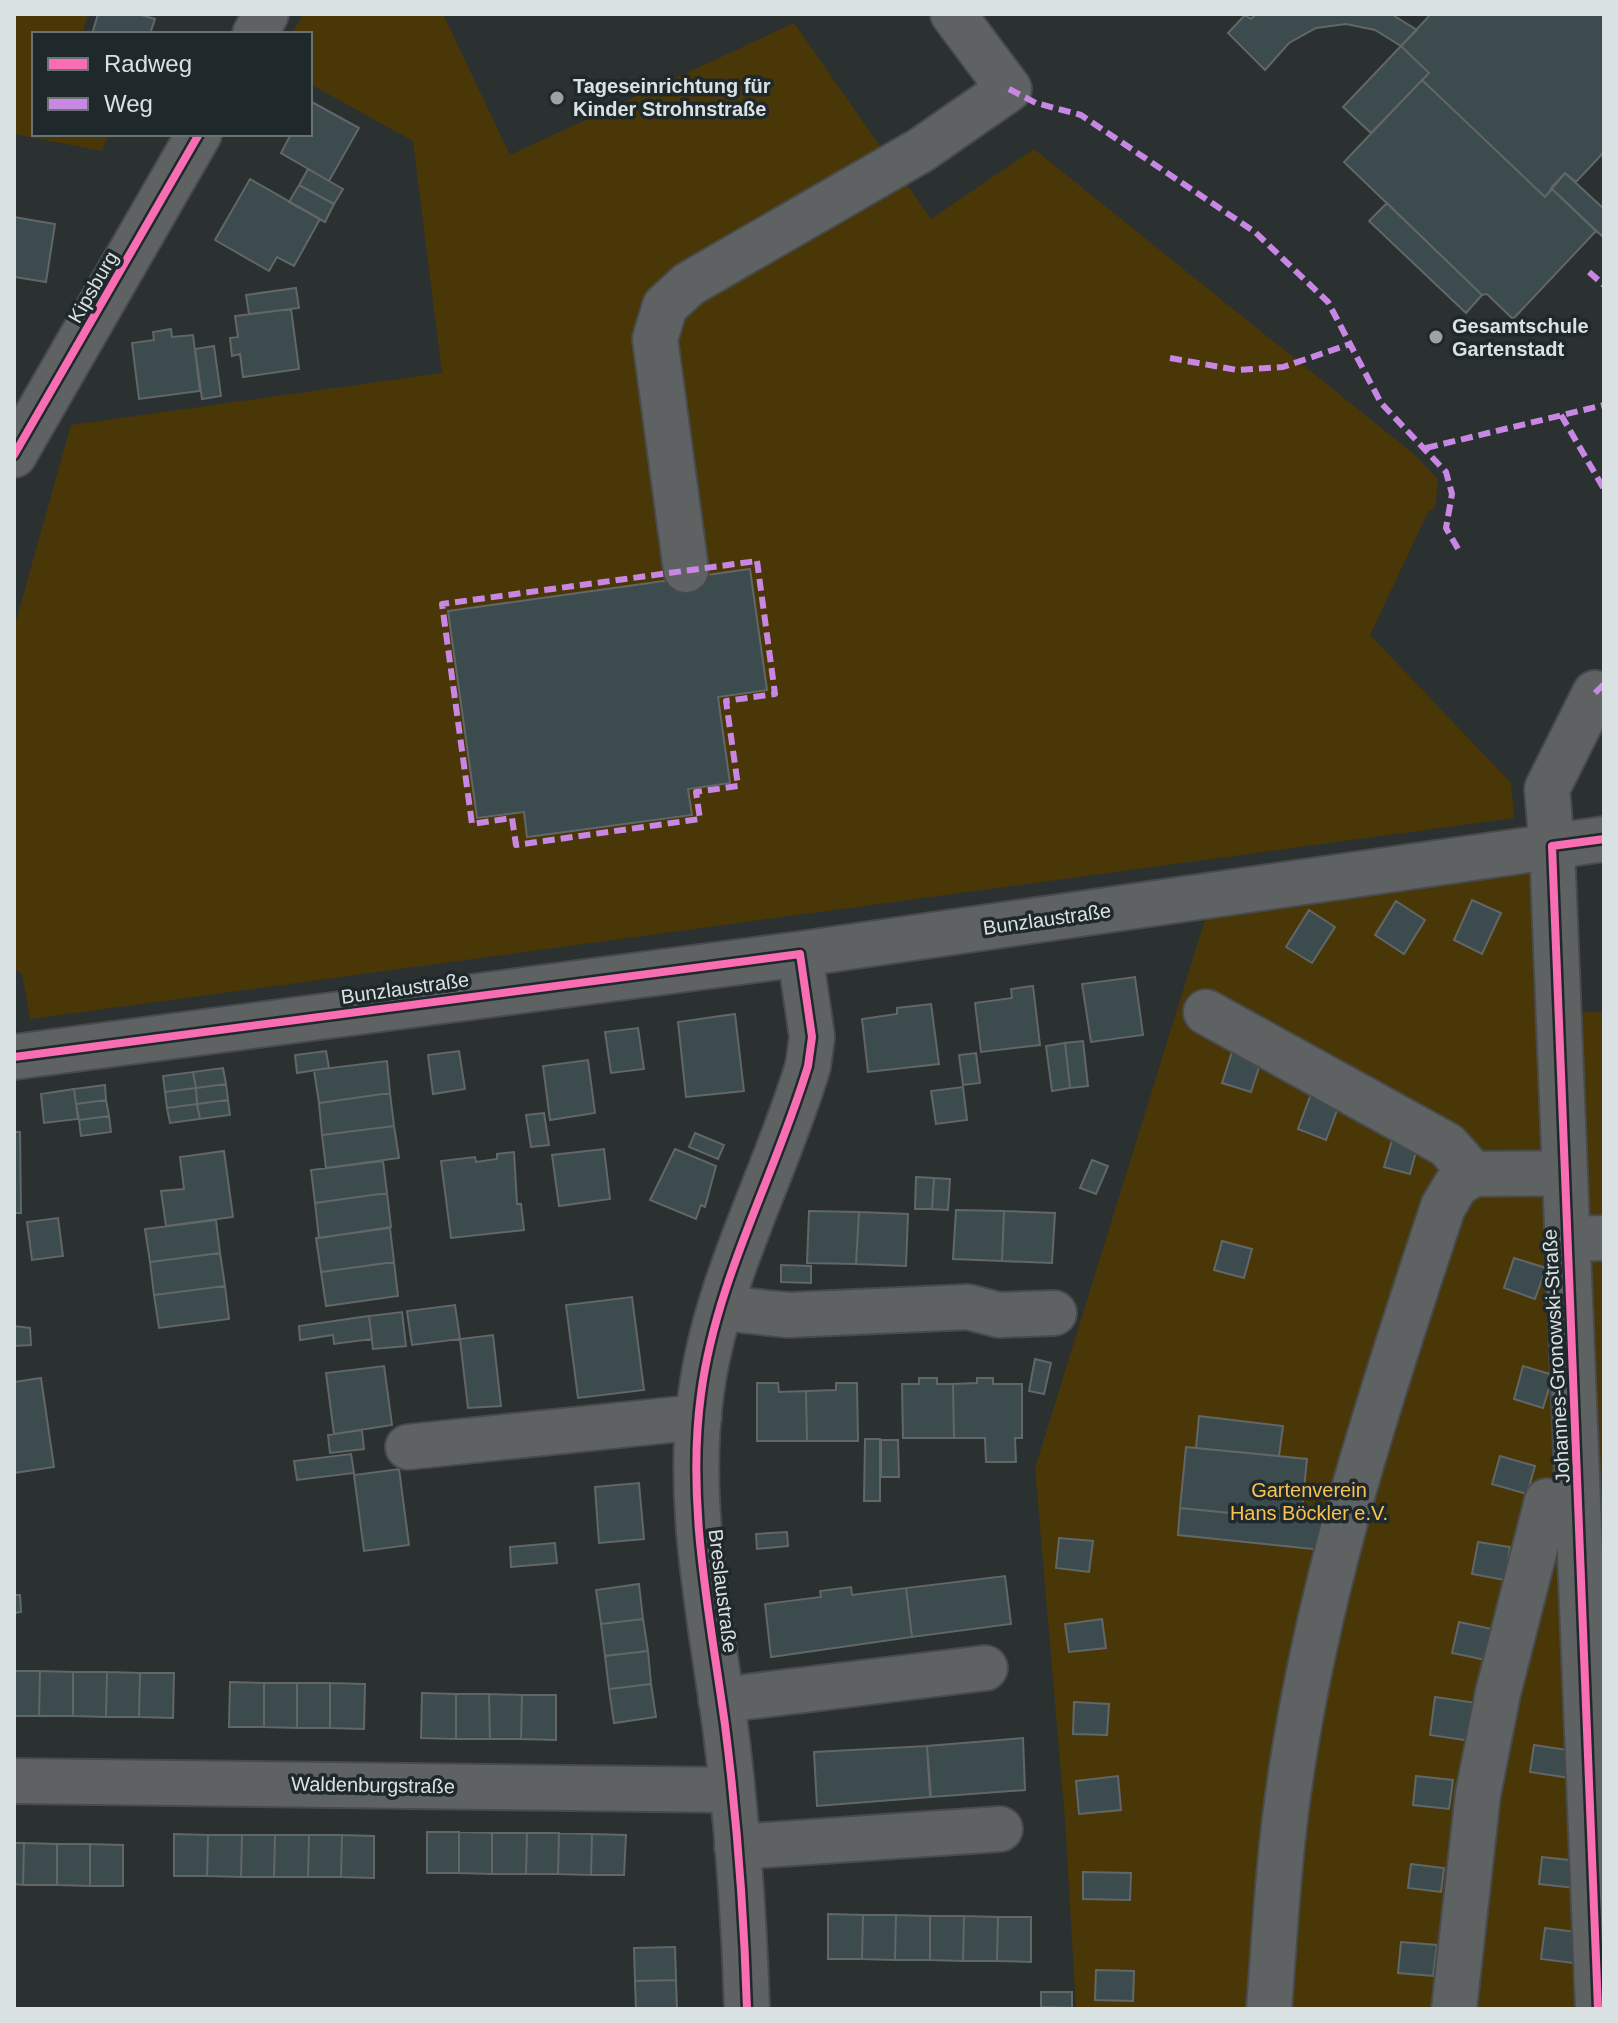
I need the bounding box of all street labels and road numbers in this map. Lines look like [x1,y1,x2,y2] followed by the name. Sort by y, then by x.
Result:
[64,247,122,327] street label: Kipsburg
[982,899,1112,939] street label: Bunzlaustraße
[340,968,470,1008] street label: Bunzlaustraße
[1538,1228,1574,1484] street label: Johannes-Gronowski-Straße
[704,1528,742,1654] street label: Breslaustraße
[291,1773,455,1797] street label: Waldenburgstraße

